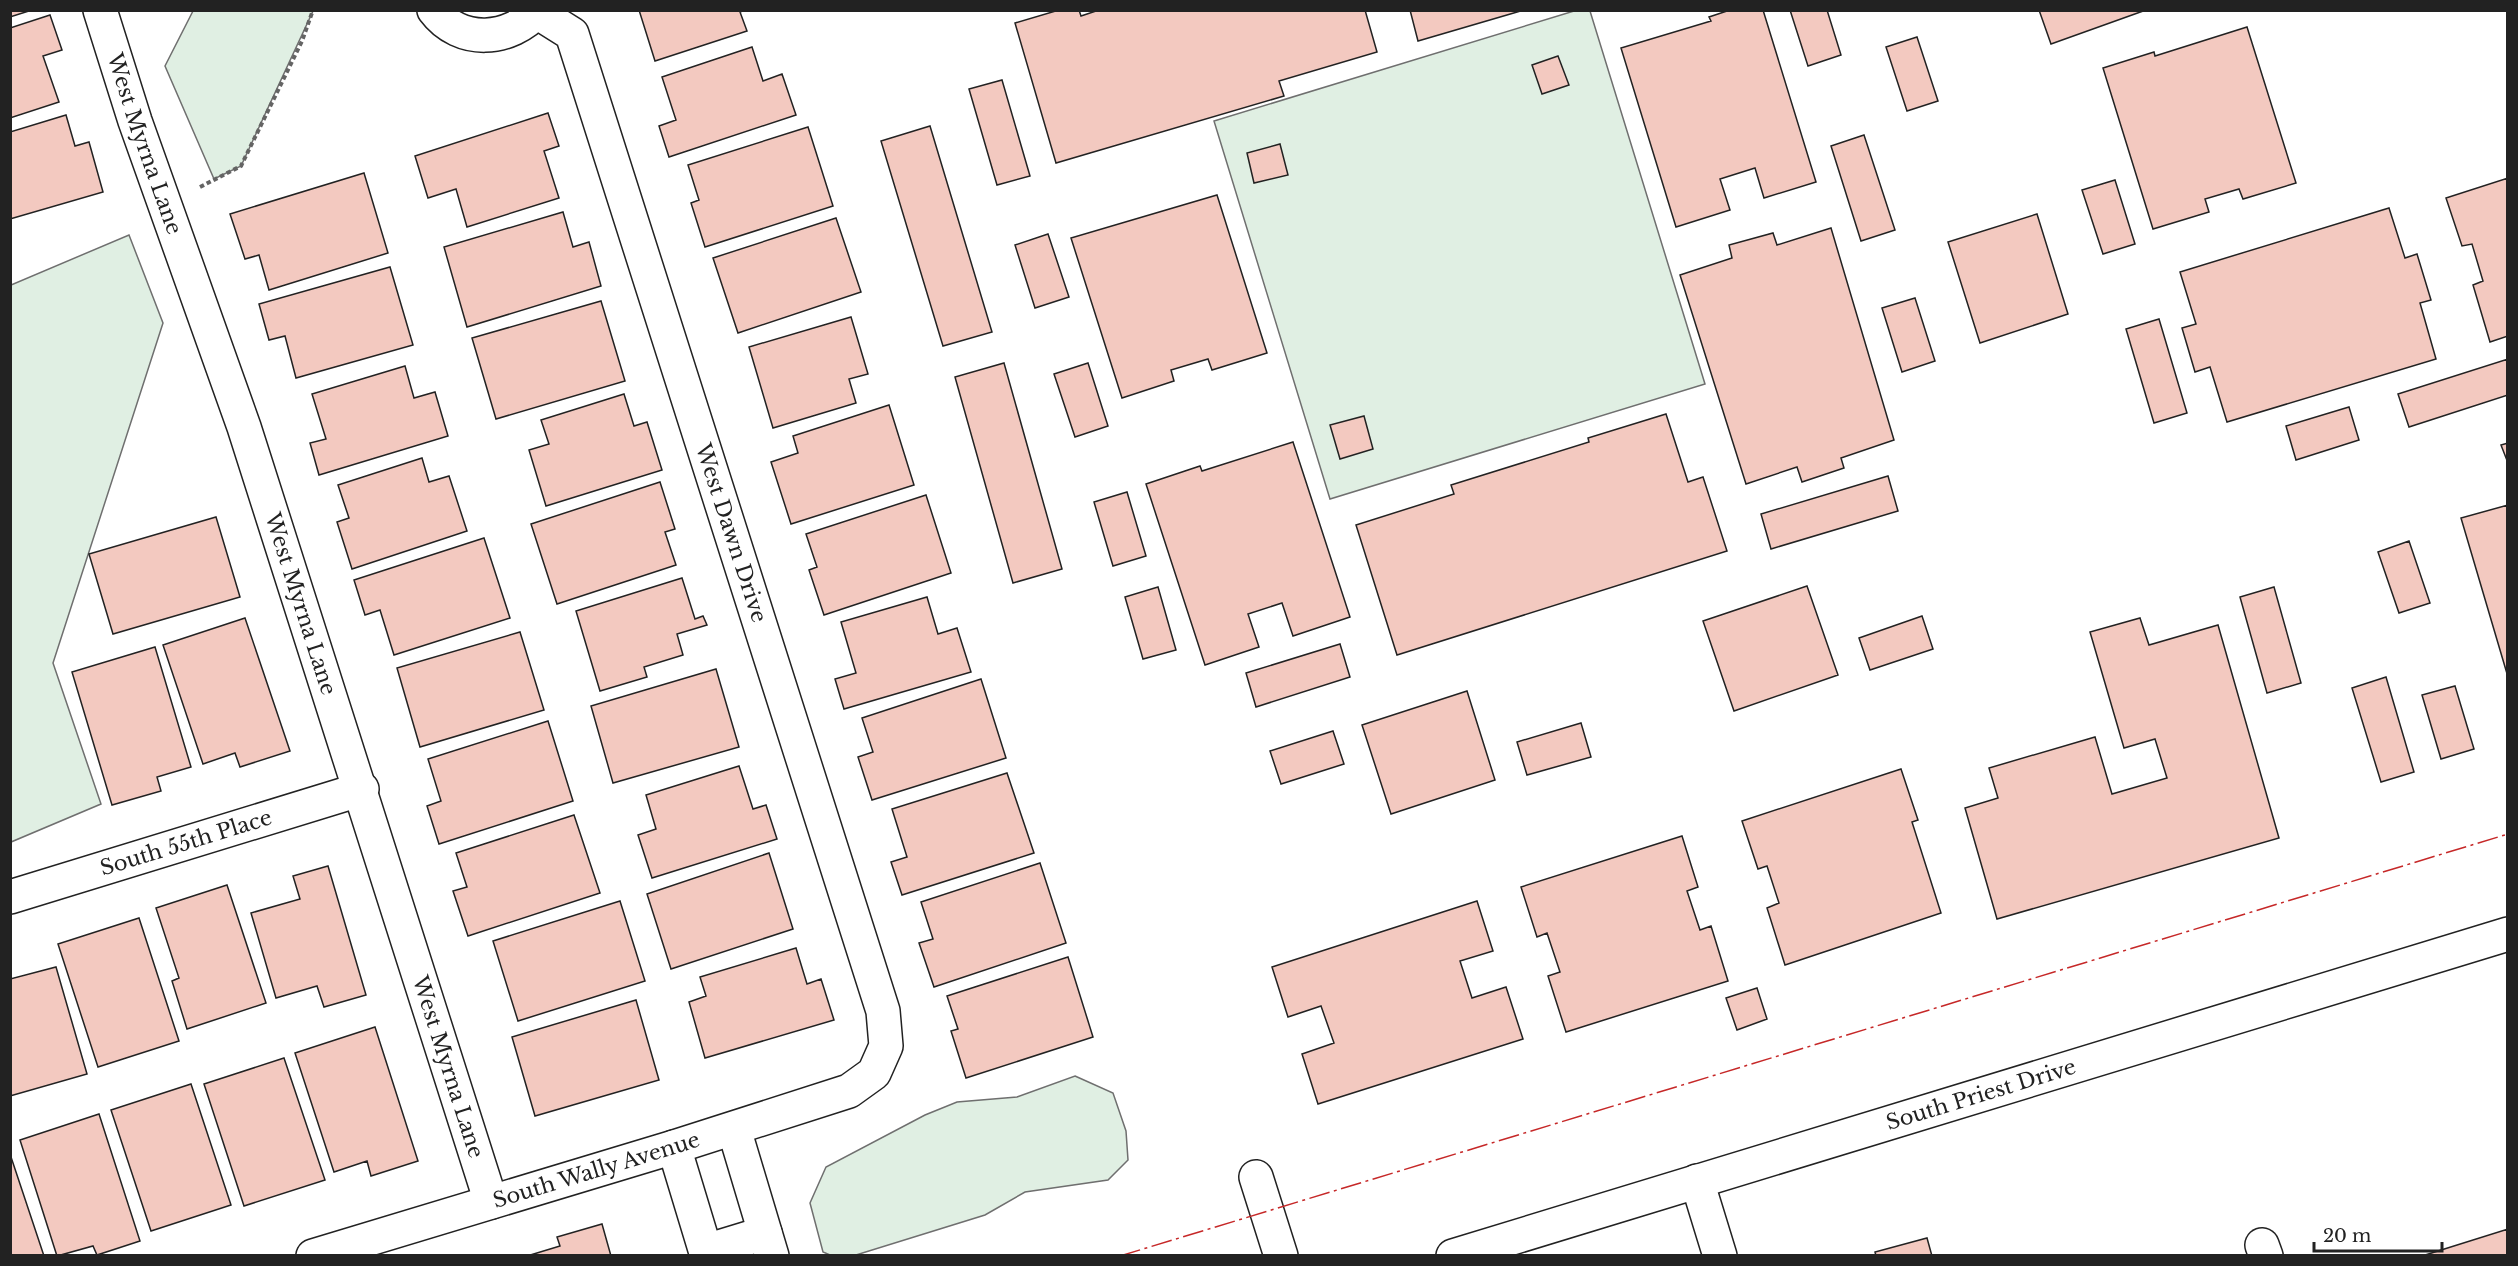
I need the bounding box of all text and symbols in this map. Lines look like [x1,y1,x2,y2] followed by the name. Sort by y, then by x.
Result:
[101,49,187,238] street label: West Myrna Lane
[689,439,772,626] street label: West Dawn Drive
[259,509,342,698] street label: West Myrna Lane
[97,804,275,882] street label: South 55th Place
[406,972,489,1161] street label: West Myrna Lane
[1883,1054,2079,1136] street label: South Priest Drive
[490,1127,703,1214] street label: South Wally Avenue
[2314,1215,2442,1253] scale bar
[2323,1225,2371,1247] text: 20 m

